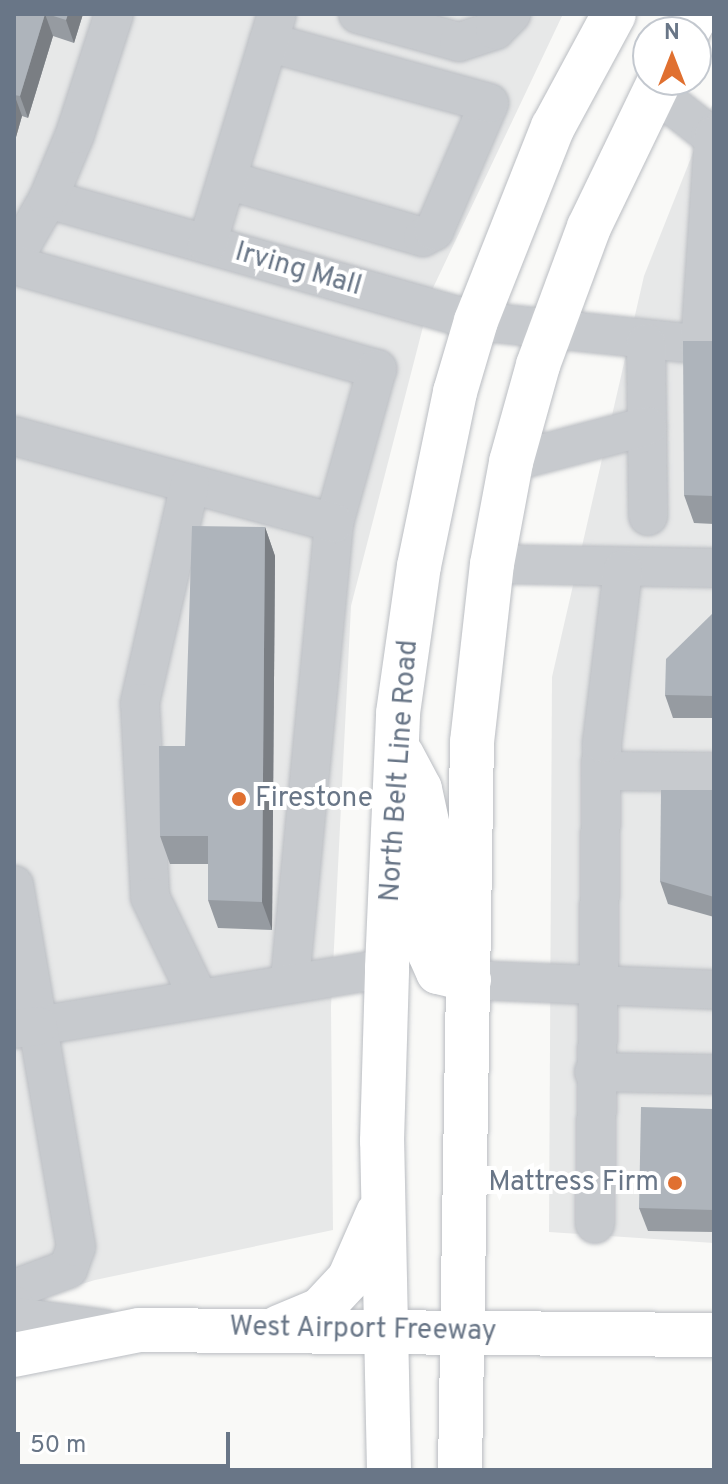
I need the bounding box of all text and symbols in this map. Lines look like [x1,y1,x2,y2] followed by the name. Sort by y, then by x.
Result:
[632,16,712,96] north arrow
[664,20,680,47] text: N
[231,236,365,304] street label: Irving Mall
[374,639,426,903] street label: North Belt Line Road
[255,782,373,816] place label: Firestone
[230,790,248,808] marker: Firestone
[488,1166,659,1200] place label: Mattress Firm
[666,1174,684,1192] marker: Mattress Firm
[229,1311,497,1349] street label: West Airport Freeway
[20,1416,234,1466] scale bar
[30,1431,86,1461] text: 50 m

